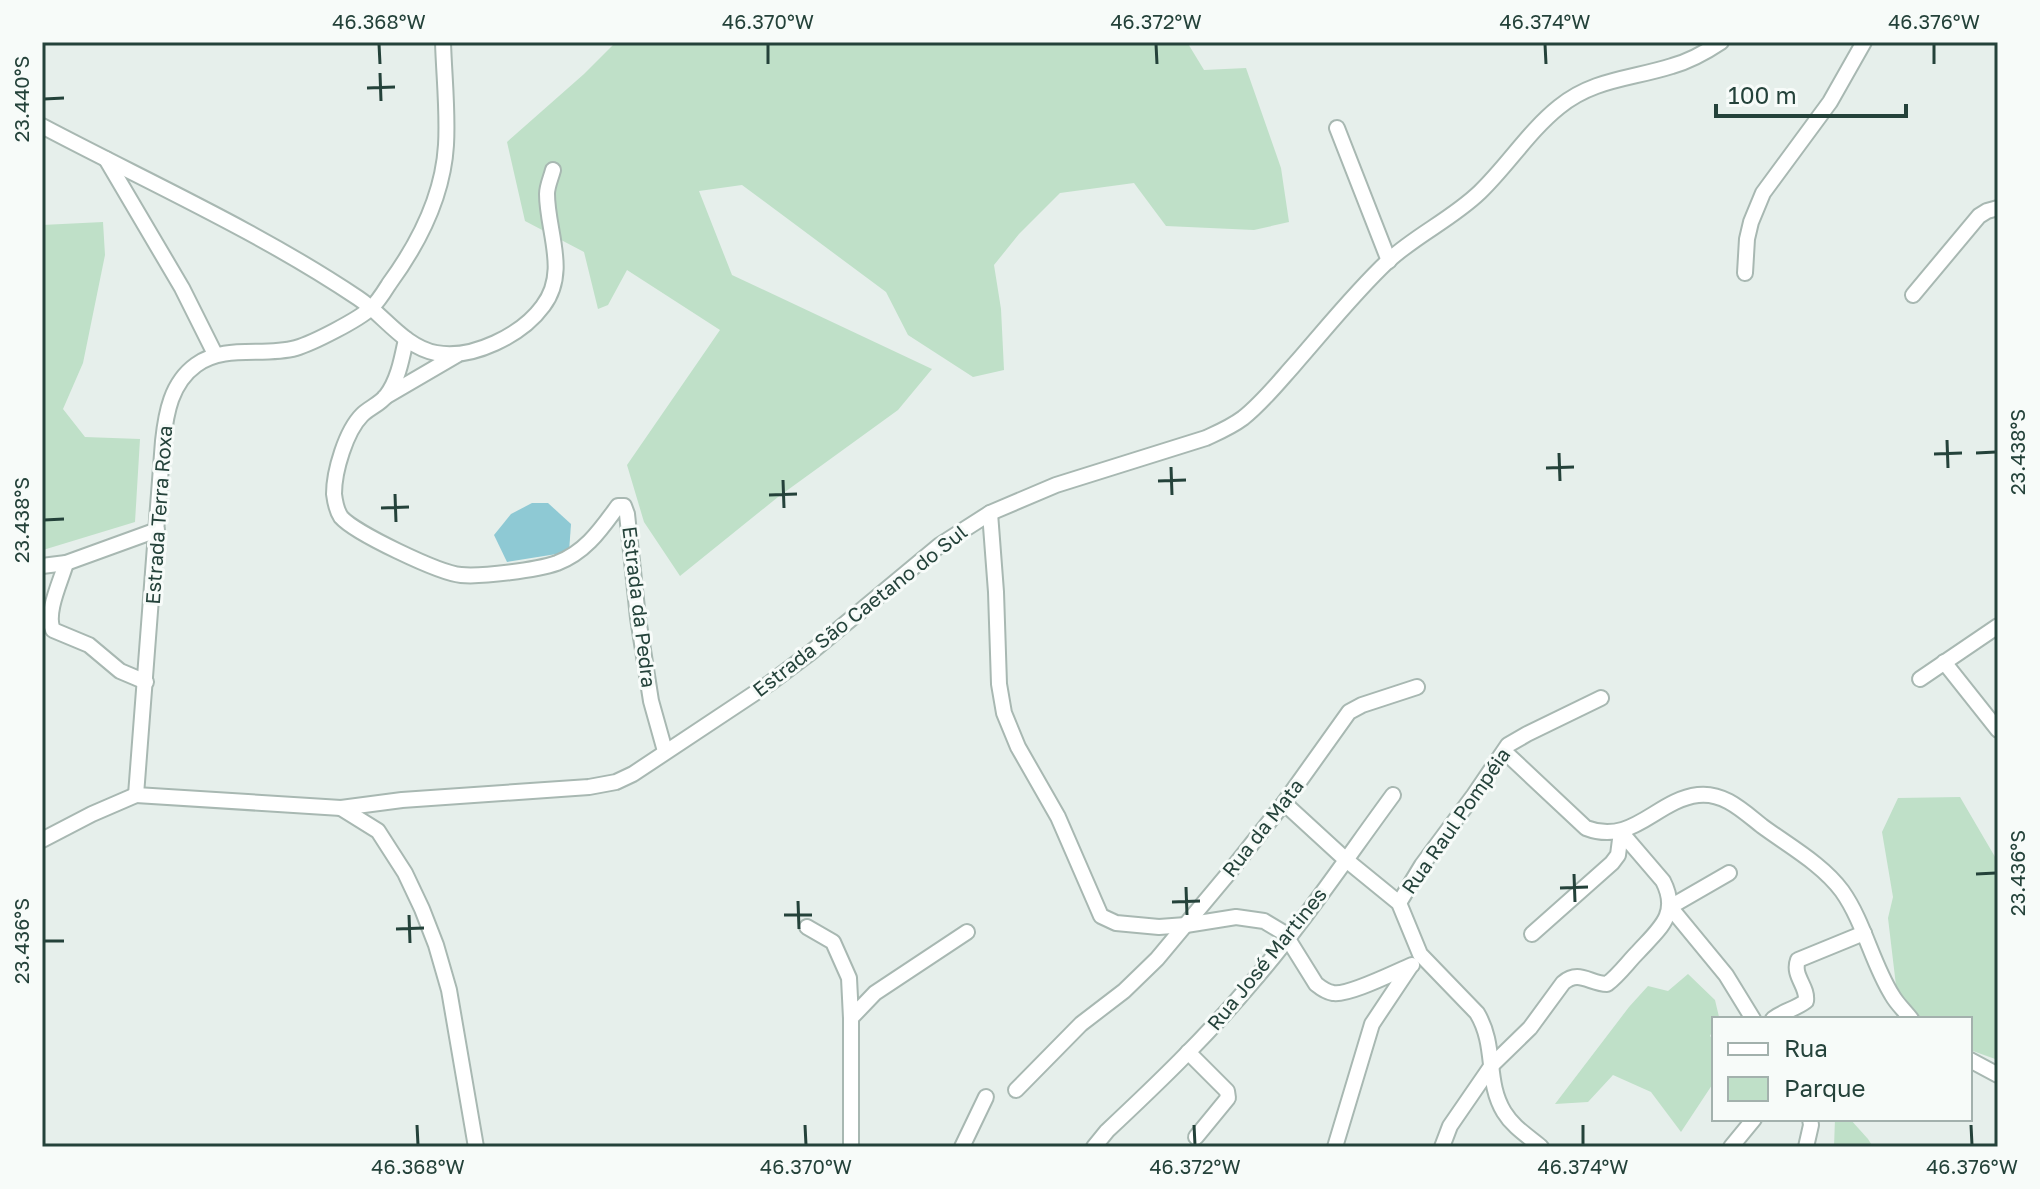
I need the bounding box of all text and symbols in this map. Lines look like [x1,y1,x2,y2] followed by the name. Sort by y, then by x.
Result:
[332,9,426,33] text: 46.368°W
[722,9,814,33] text: 46.370°W
[1110,9,1202,33] text: 46.372°W
[1500,9,1590,33] text: 46.374°W
[1888,9,1980,33] text: 46.376°W
[9,56,33,142] text: 23.440°S
[1716,68,1906,118] scale bar
[1728,80,1797,109] text: 100 m
[2005,409,2029,495] text: 23.438°S
[140,425,176,605] street label: Estrada Terra Roxa
[9,477,33,563] text: 23.438°S
[748,519,971,701] street label: Estrada São Caetano do Sul
[618,525,662,689] street label: Estrada da Pedra
[1396,743,1515,898] street label: Rua Raul Pompéia
[1216,774,1308,881] street label: Rua da Mata
[2005,830,2029,916] text: 23.436°S
[1201,882,1331,1034] street label: Rua José Martines
[9,898,33,984] text: 23.436°S
[1712,1017,1972,1121] legend
[1784,1033,1828,1062] text: Rua
[1784,1073,1865,1102] text: Parque
[371,1154,465,1178] text: 46.368°W
[760,1154,852,1178] text: 46.370°W
[1149,1154,1241,1178] text: 46.372°W
[1538,1154,1628,1178] text: 46.374°W
[1926,1154,2018,1178] text: 46.376°W

